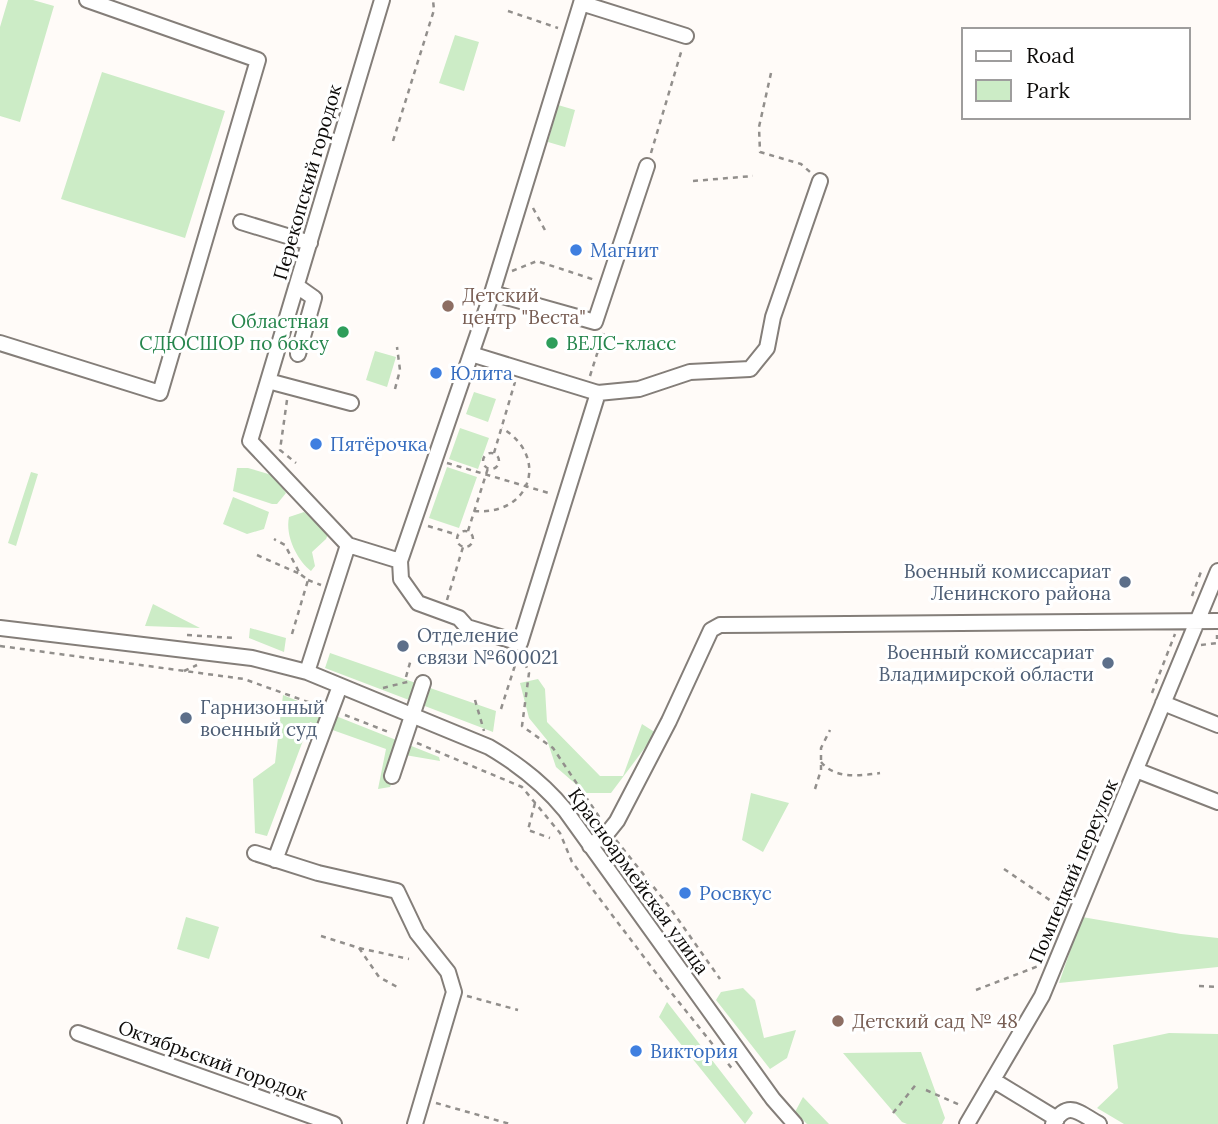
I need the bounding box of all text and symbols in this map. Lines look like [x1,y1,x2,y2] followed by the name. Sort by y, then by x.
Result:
[962,28,1190,119] legend
[1026,42,1075,69] text: Road
[1026,77,1070,104] text: Park
[268,81,347,283] street label: Перекопский городок
[590,238,659,262] place label: Магнит
[568,242,584,258] marker: Магнит
[462,283,586,329] place label: Детский центр "Веста"
[440,298,456,314] marker: Детский центр "Веста"
[139,309,329,355] place label: Областная СДЮСШОР по боксу
[335,324,351,340] marker: Областная СДЮСШОР по боксу
[566,331,676,355] place label: ВЕЛС-класс
[544,335,560,351] marker: ВЕЛС-класс
[450,361,513,385] place label: Юлита
[428,365,444,381] marker: Юлита
[330,432,428,456] place label: Пятёрочка
[308,436,324,452] marker: Пятёрочка
[904,559,1111,605] place label: Военный комиссариат Ленинского района
[1117,574,1133,590] marker: Военный комиссариат Ленинского района
[417,623,558,669] place label: Отделение связи №600021
[395,638,411,654] marker: Отделение связи №600021
[879,640,1094,686] place label: Военный комиссариат Владимирской области
[1100,655,1116,671] marker: Военный комиссариат Владимирской области
[200,695,325,741] place label: Гарнизонный военный суд
[178,710,194,726] marker: Гарнизонный военный суд
[1023,774,1123,967] street label: Помпецкий переулок
[563,783,715,979] street label: Красноармейская улица
[699,881,772,905] place label: Росвкус
[677,885,693,901] marker: Росвкус
[852,1009,1018,1033] place label: Детский сад № 48
[830,1013,846,1029] marker: Детский сад № 48
[115,1015,312,1106] street label: Октябрьский городок
[650,1039,738,1063] place label: Виктория
[628,1043,644,1059] marker: Виктория

